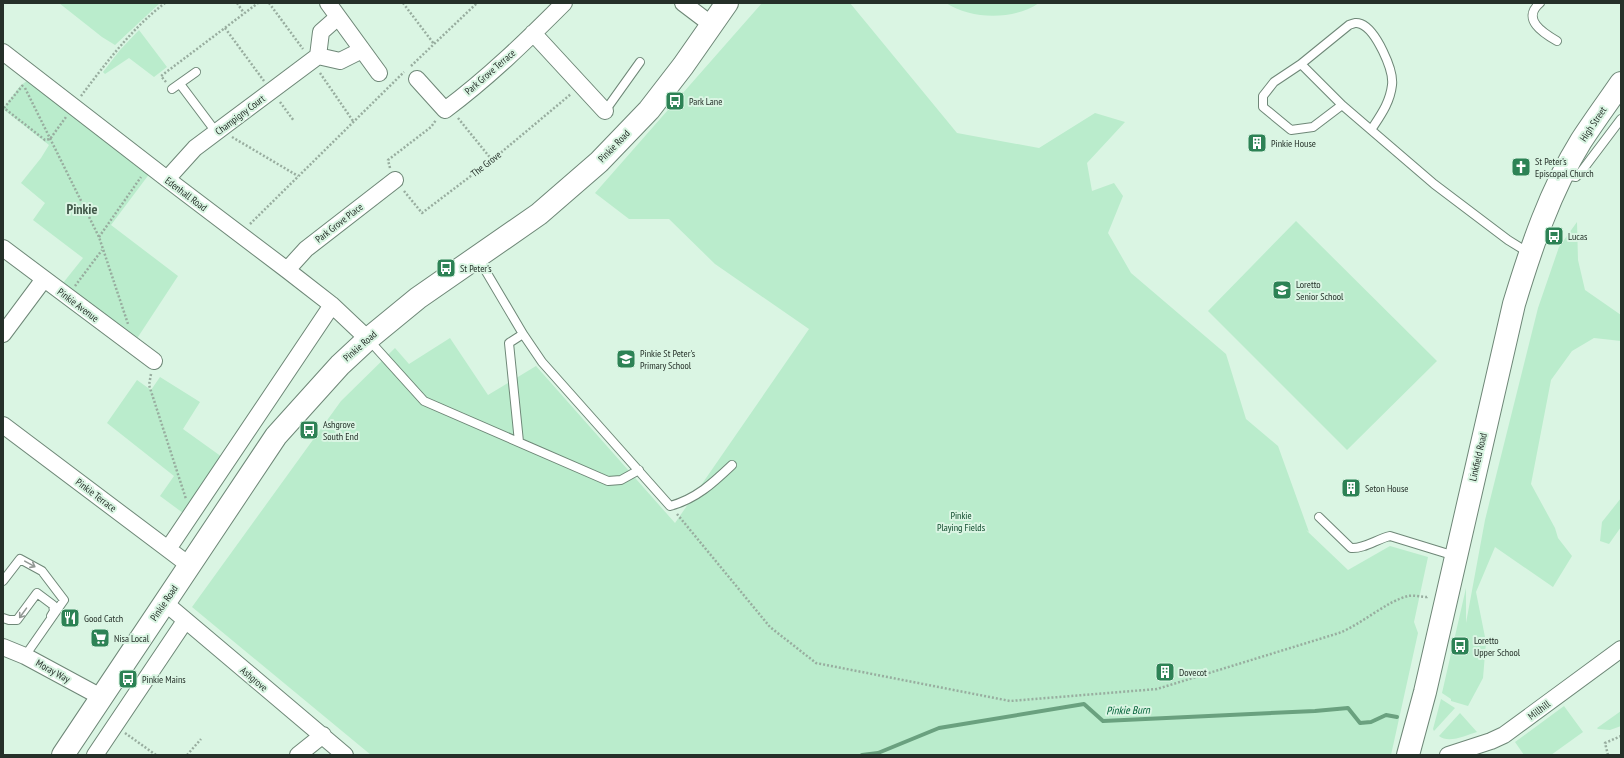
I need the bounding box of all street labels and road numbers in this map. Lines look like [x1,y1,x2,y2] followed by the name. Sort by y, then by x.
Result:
[462,46,518,98] street label: Park Grove Terrace
[213,92,268,138] street label: Champigny Court
[1577,104,1609,144] street label: High Street
[595,127,633,165] street label: Pinkie Road
[468,148,504,180] street label: The Grove
[162,174,210,214] street label: Edenhall Road
[312,200,366,246] street label: Park Grove Place
[55,285,101,325] street label: Pinkie Avenue
[340,328,380,364] street label: Pinkie Road
[1466,432,1490,482] street label: Linkfield Road
[73,475,119,515] street label: Pinkie Terrace
[147,583,181,623] street label: Pinkie Road
[34,656,73,686] street label: Moray Way
[238,664,270,694] street label: Ashgrove
[1525,697,1553,723] street label: Millhill

